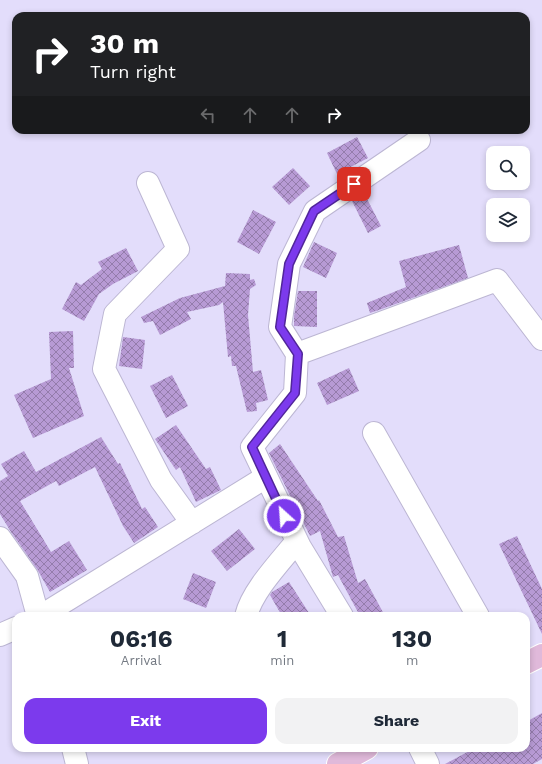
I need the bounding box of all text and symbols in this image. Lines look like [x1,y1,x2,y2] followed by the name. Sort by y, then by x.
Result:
[90,27,159,60] text: 30 m
[24,28,76,80] icon: right
[90,61,176,82] text: Turn right
[197,104,219,126] icon: left
[239,104,261,126] icon: ahead
[281,104,303,126] icon: ahead
[323,104,345,126] icon: right
[486,146,530,242] map controls
[486,146,530,190] button: search
[337,167,371,201] pin
[343,173,365,195] icon: arrive
[486,198,530,242] button: layers
[263,495,305,537] position arrow
[110,625,172,653] text: 06:16
[277,625,287,653] text: 1
[392,625,432,653] text: 130
[121,653,161,668] text: Arrival
[270,653,294,668] text: min
[406,653,418,668] text: m
[24,698,267,744] button: Exit
[275,698,518,744] button: Share

